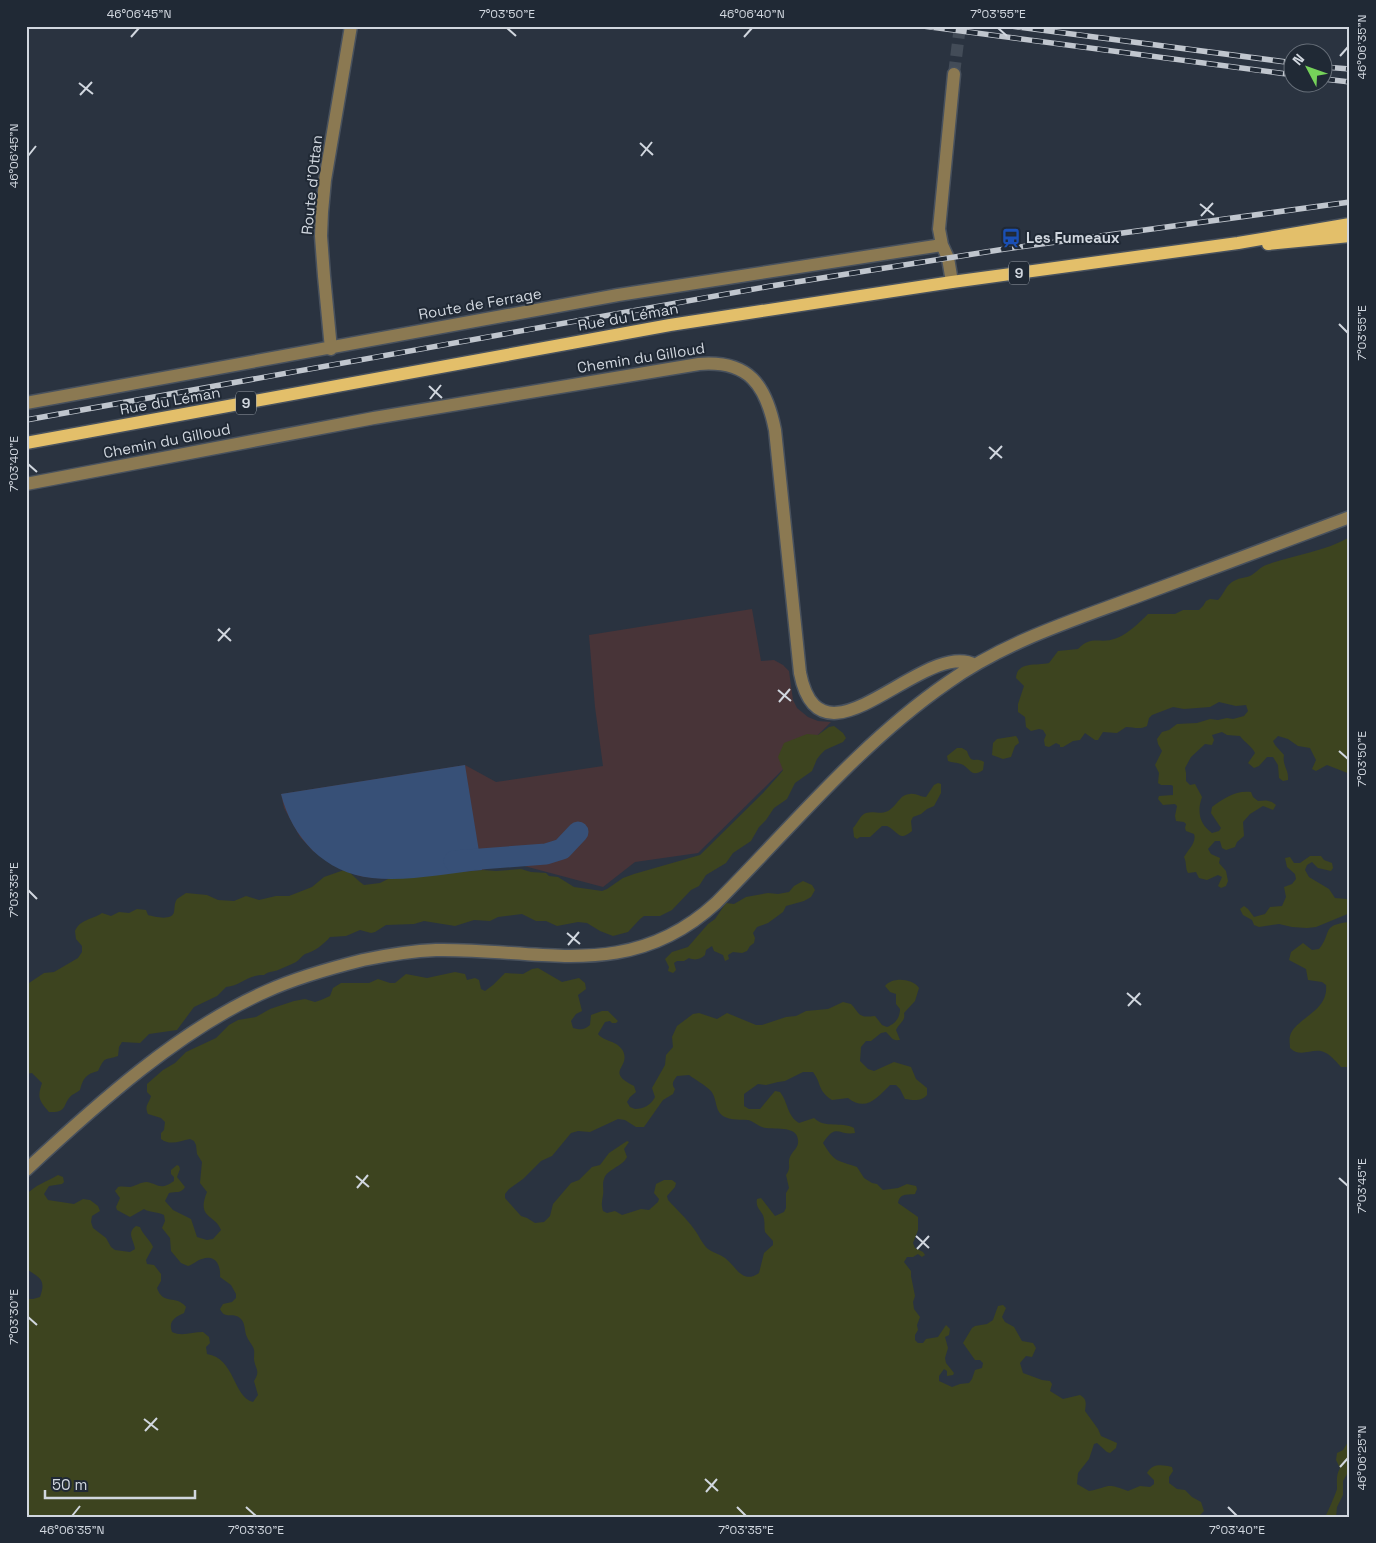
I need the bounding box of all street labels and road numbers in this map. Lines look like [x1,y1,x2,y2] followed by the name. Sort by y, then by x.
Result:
[297,134,326,236] street label: Route d'Ottan
[1009,262,1029,284] road number: 9
[417,283,543,324] street label: Route de Ferrage
[576,298,680,335] street label: Rue du Léman
[576,338,706,377] street label: Chemin du Gilloud
[118,382,222,419] street label: Rue du Léman
[236,392,256,414] road number: 9
[102,419,232,462] street label: Chemin du Gilloud

